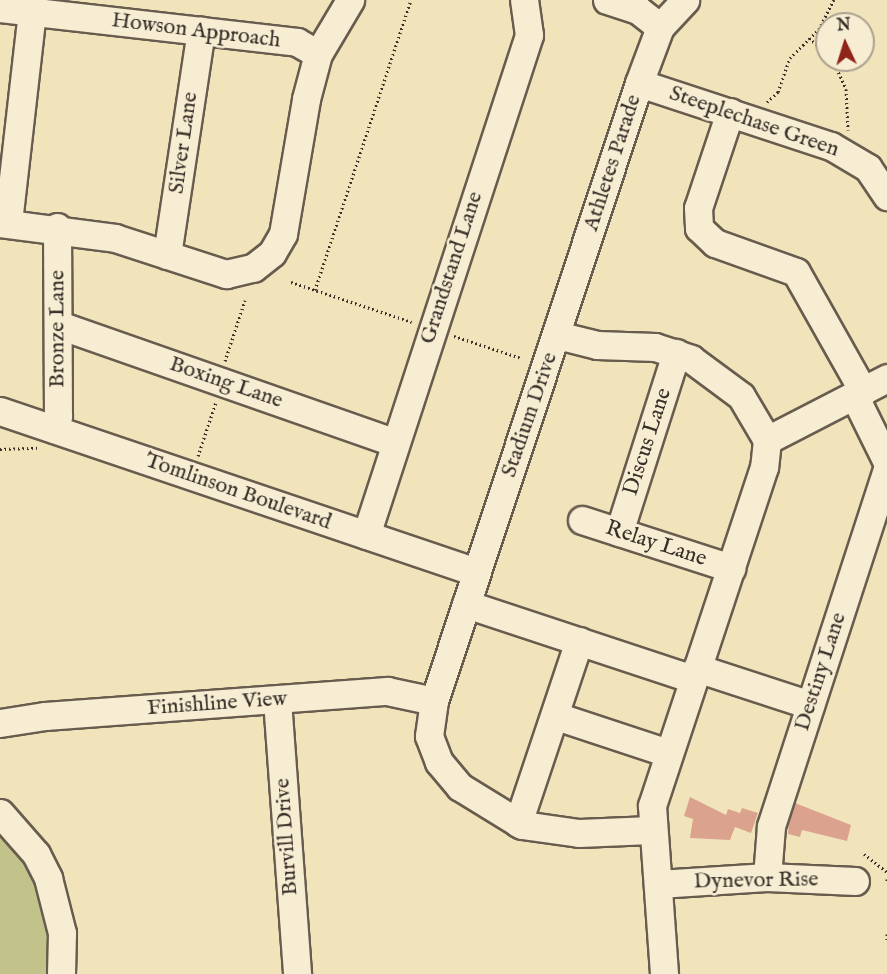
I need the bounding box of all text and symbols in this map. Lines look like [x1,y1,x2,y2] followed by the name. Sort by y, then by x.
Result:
[110,8,282,54] street label: Howson Approach
[815,12,875,72] north arrow
[836,16,851,36] text: N
[666,81,842,163] street label: Steeplechase Green
[164,90,204,196] street label: Silver Lane
[579,91,647,235] street label: Athletes Parade
[415,189,489,347] street label: Grandstand Lane
[45,270,71,388] street label: Bronze Lane
[496,349,564,481] street label: Stadium Drive
[166,351,286,415] street label: Boxing Lane
[618,385,678,499] street label: Discus Lane
[141,448,335,536] street label: Tomlinson Boulevard
[602,515,710,573] street label: Relay Lane
[789,609,853,735] street label: Destiny Lane
[146,686,288,722] street label: Finishline View
[270,777,304,897] street label: Burvill Drive
[693,867,819,895] street label: Dynevor Rise

